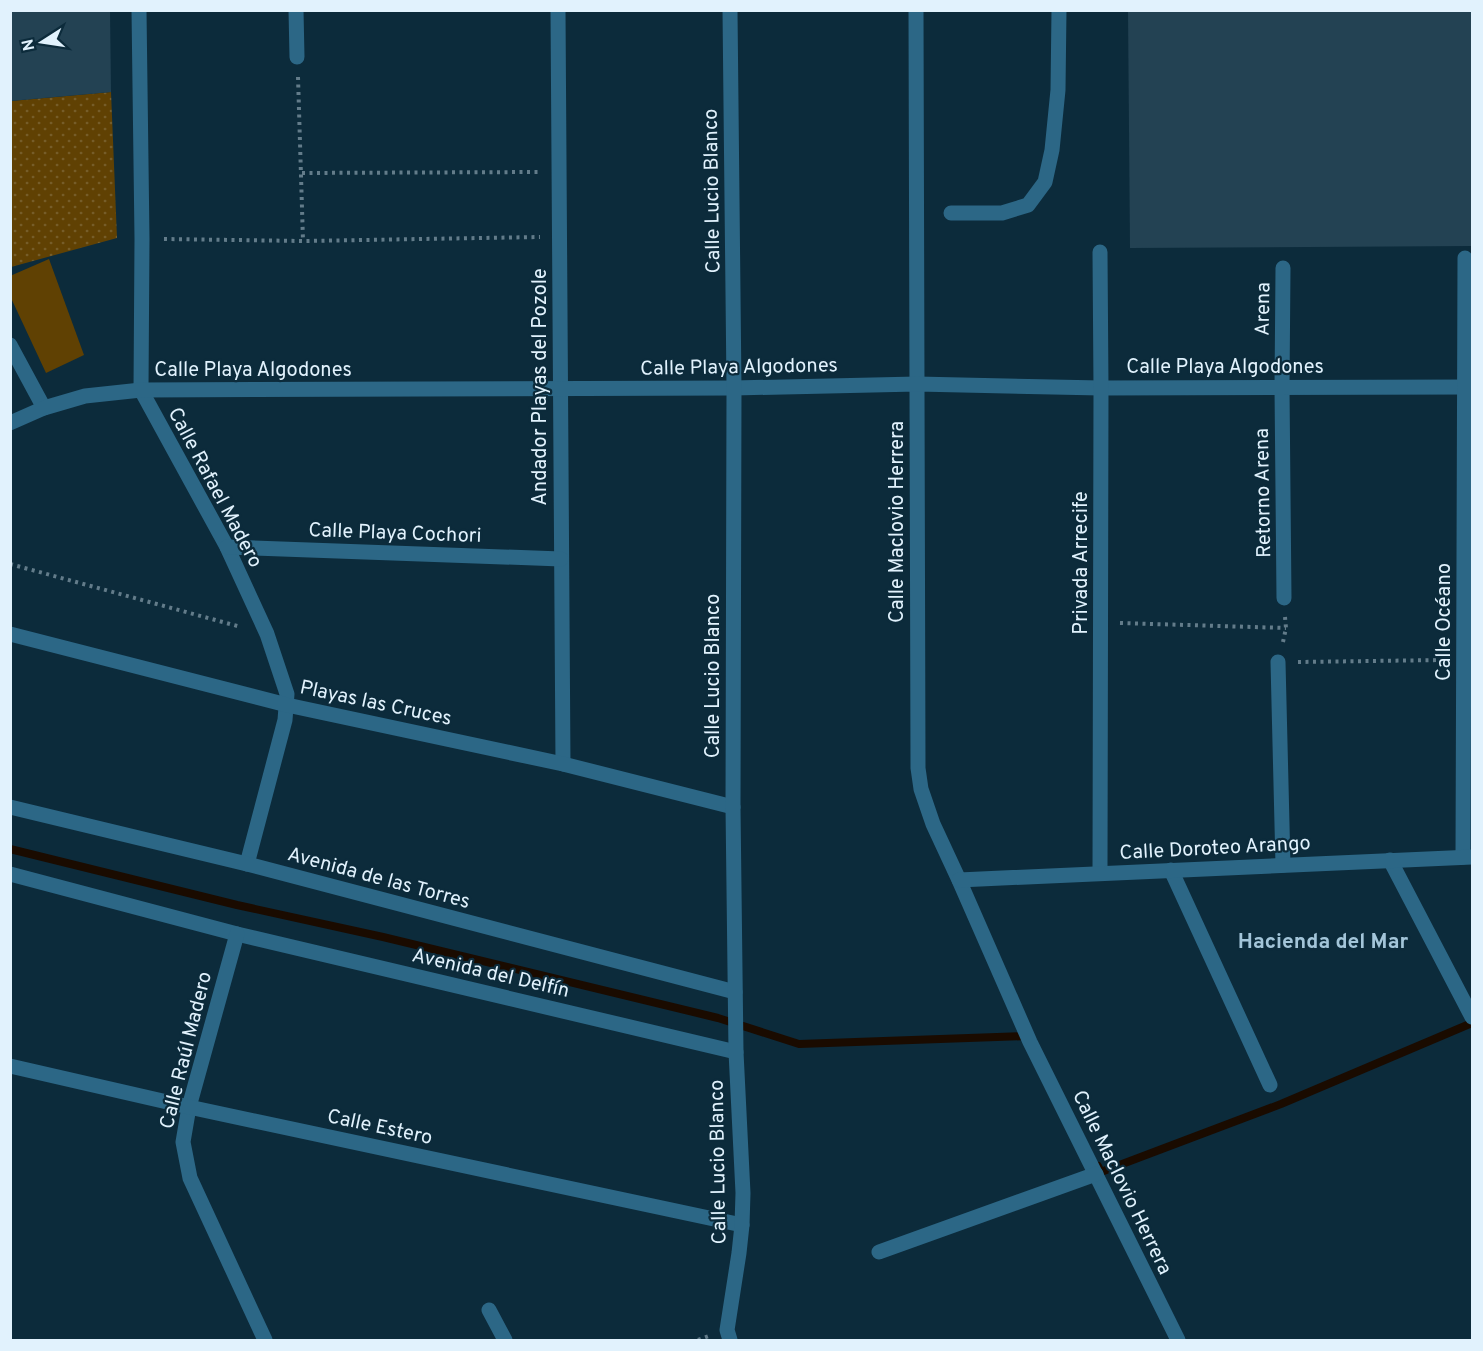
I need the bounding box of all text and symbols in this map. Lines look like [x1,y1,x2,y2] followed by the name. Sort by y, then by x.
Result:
[12,12,72,72] north arrow
[18,37,40,52] text: N
[699,108,727,274] street label: Calle Lucio Blanco
[528,268,554,506] street label: Andador Playas del Pozole
[1251,282,1277,336] street label: Arena
[640,353,838,383] street label: Calle Playa Algodones
[1126,355,1324,381] street label: Calle Playa Algodones
[154,358,352,384] street label: Calle Playa Algodones
[161,403,268,573] street label: Calle Rafael Madero
[885,421,911,623] street label: Calle Maclovio Herrera
[1250,428,1278,558] street label: Retorno Arena
[1069,491,1095,635] street label: Privada Arrecife
[308,518,482,550] street label: Calle Playa Cochori
[1432,563,1458,681] street label: Calle Océano
[701,594,727,758] street label: Calle Lucio Blanco
[297,675,454,733] street label: Playas las Cruces
[1119,831,1311,867] street label: Calle Doroteo Arango
[284,842,473,916] street label: Avenida de las Torres
[1238,929,1408,956] district label: Hacienda del Mar
[409,943,572,1005] street label: Avenida del Delfín
[155,969,219,1132] street label: Calle Raúl Madero
[705,1079,733,1245] street label: Calle Lucio Blanco
[1065,1086,1177,1279] street label: Calle Maclovio Herrera
[325,1104,435,1152] street label: Calle Estero

